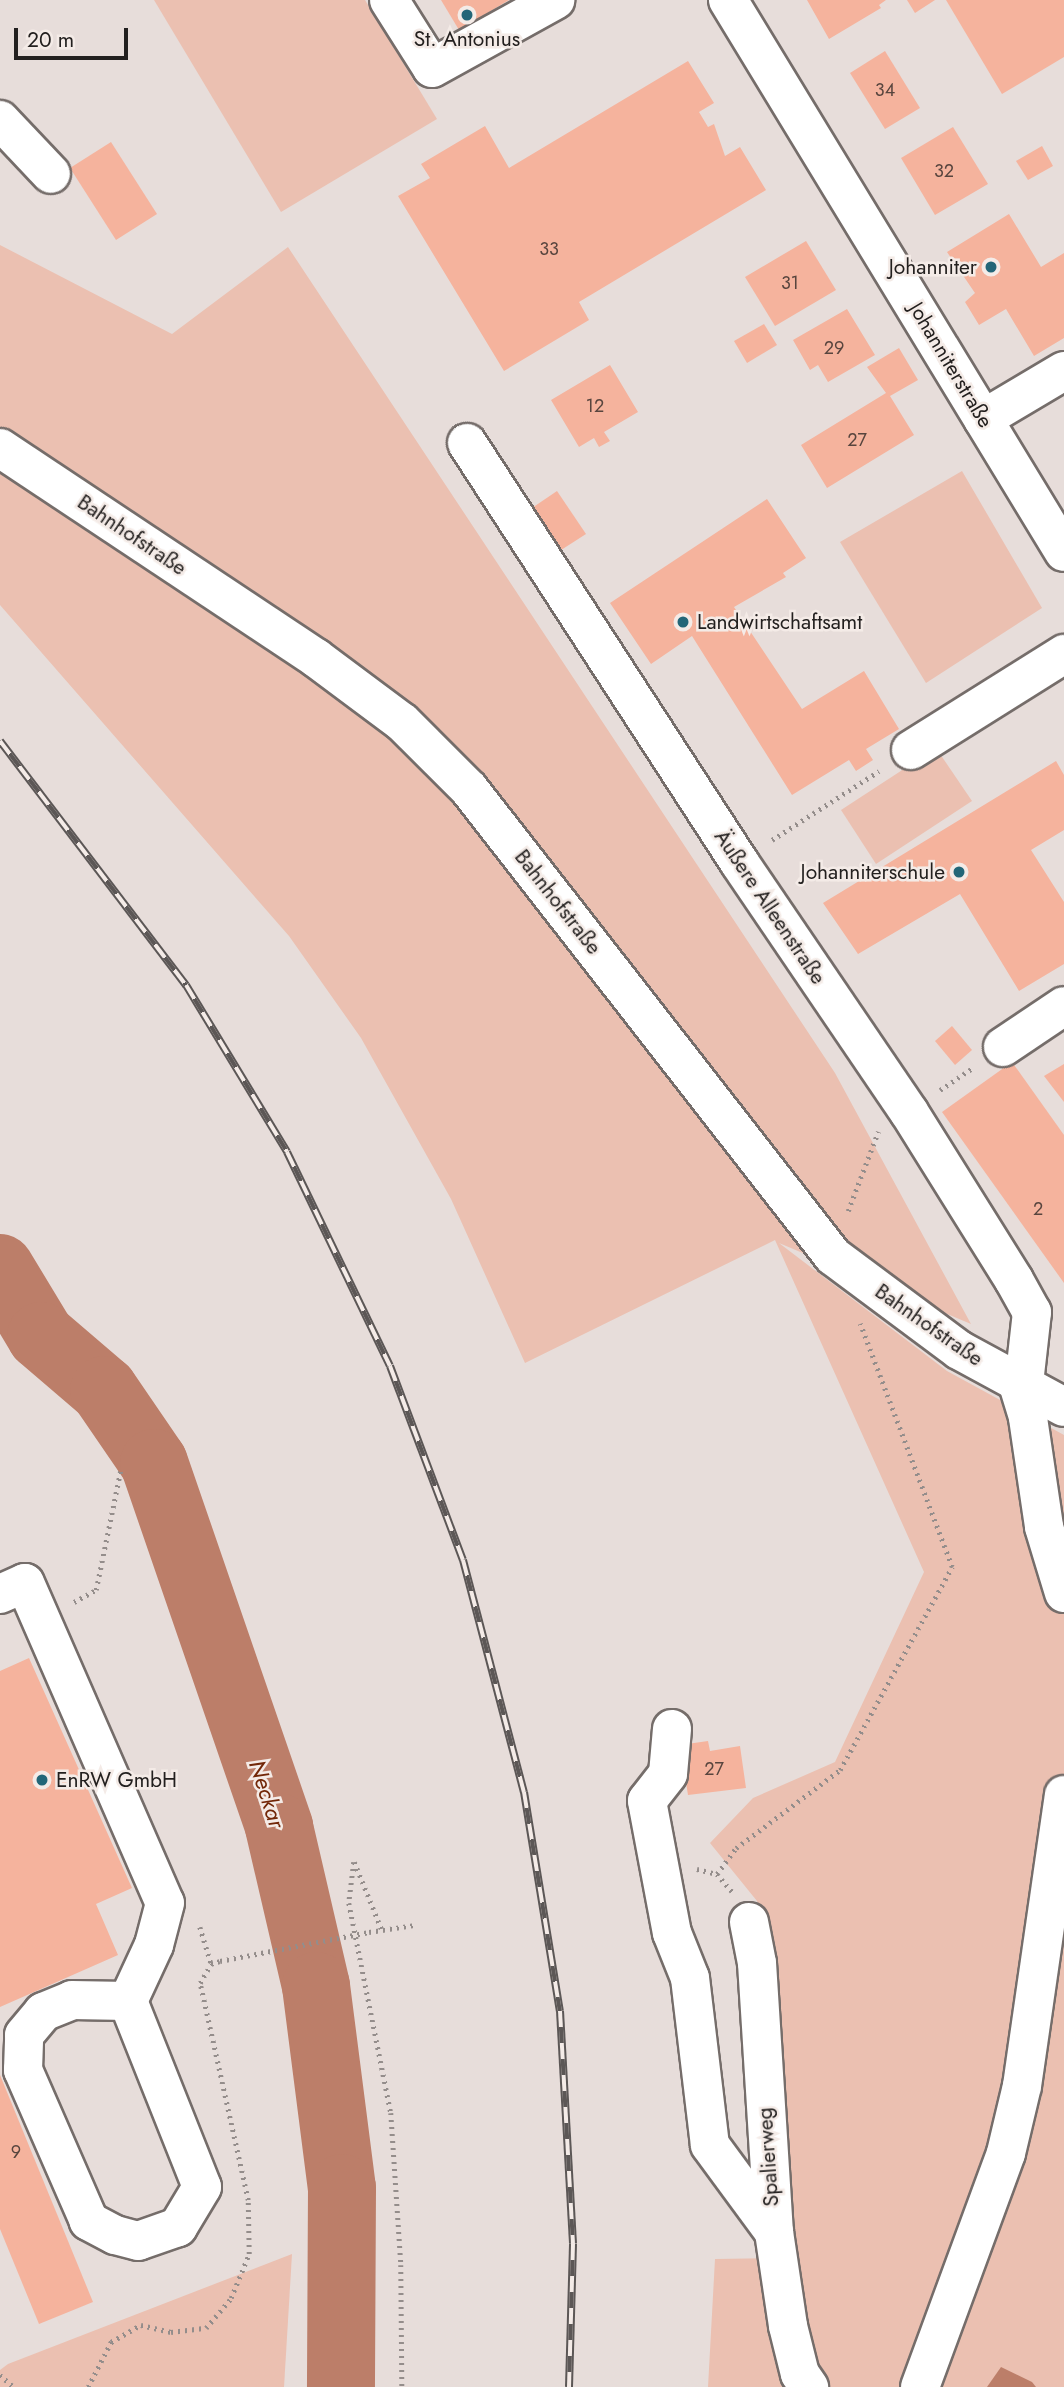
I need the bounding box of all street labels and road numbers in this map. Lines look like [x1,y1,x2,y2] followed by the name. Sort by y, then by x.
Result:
[904,298,998,432] street label: Johanniterstraße
[73,489,191,581] street label: Bahnhofstraße
[709,825,831,989] street label: Äußere Alleenstraße
[509,845,607,959] street label: Bahnhofstraße
[870,1279,988,1371] street label: Bahnhofstraße
[752,2107,784,2207] street label: Spalierweg

